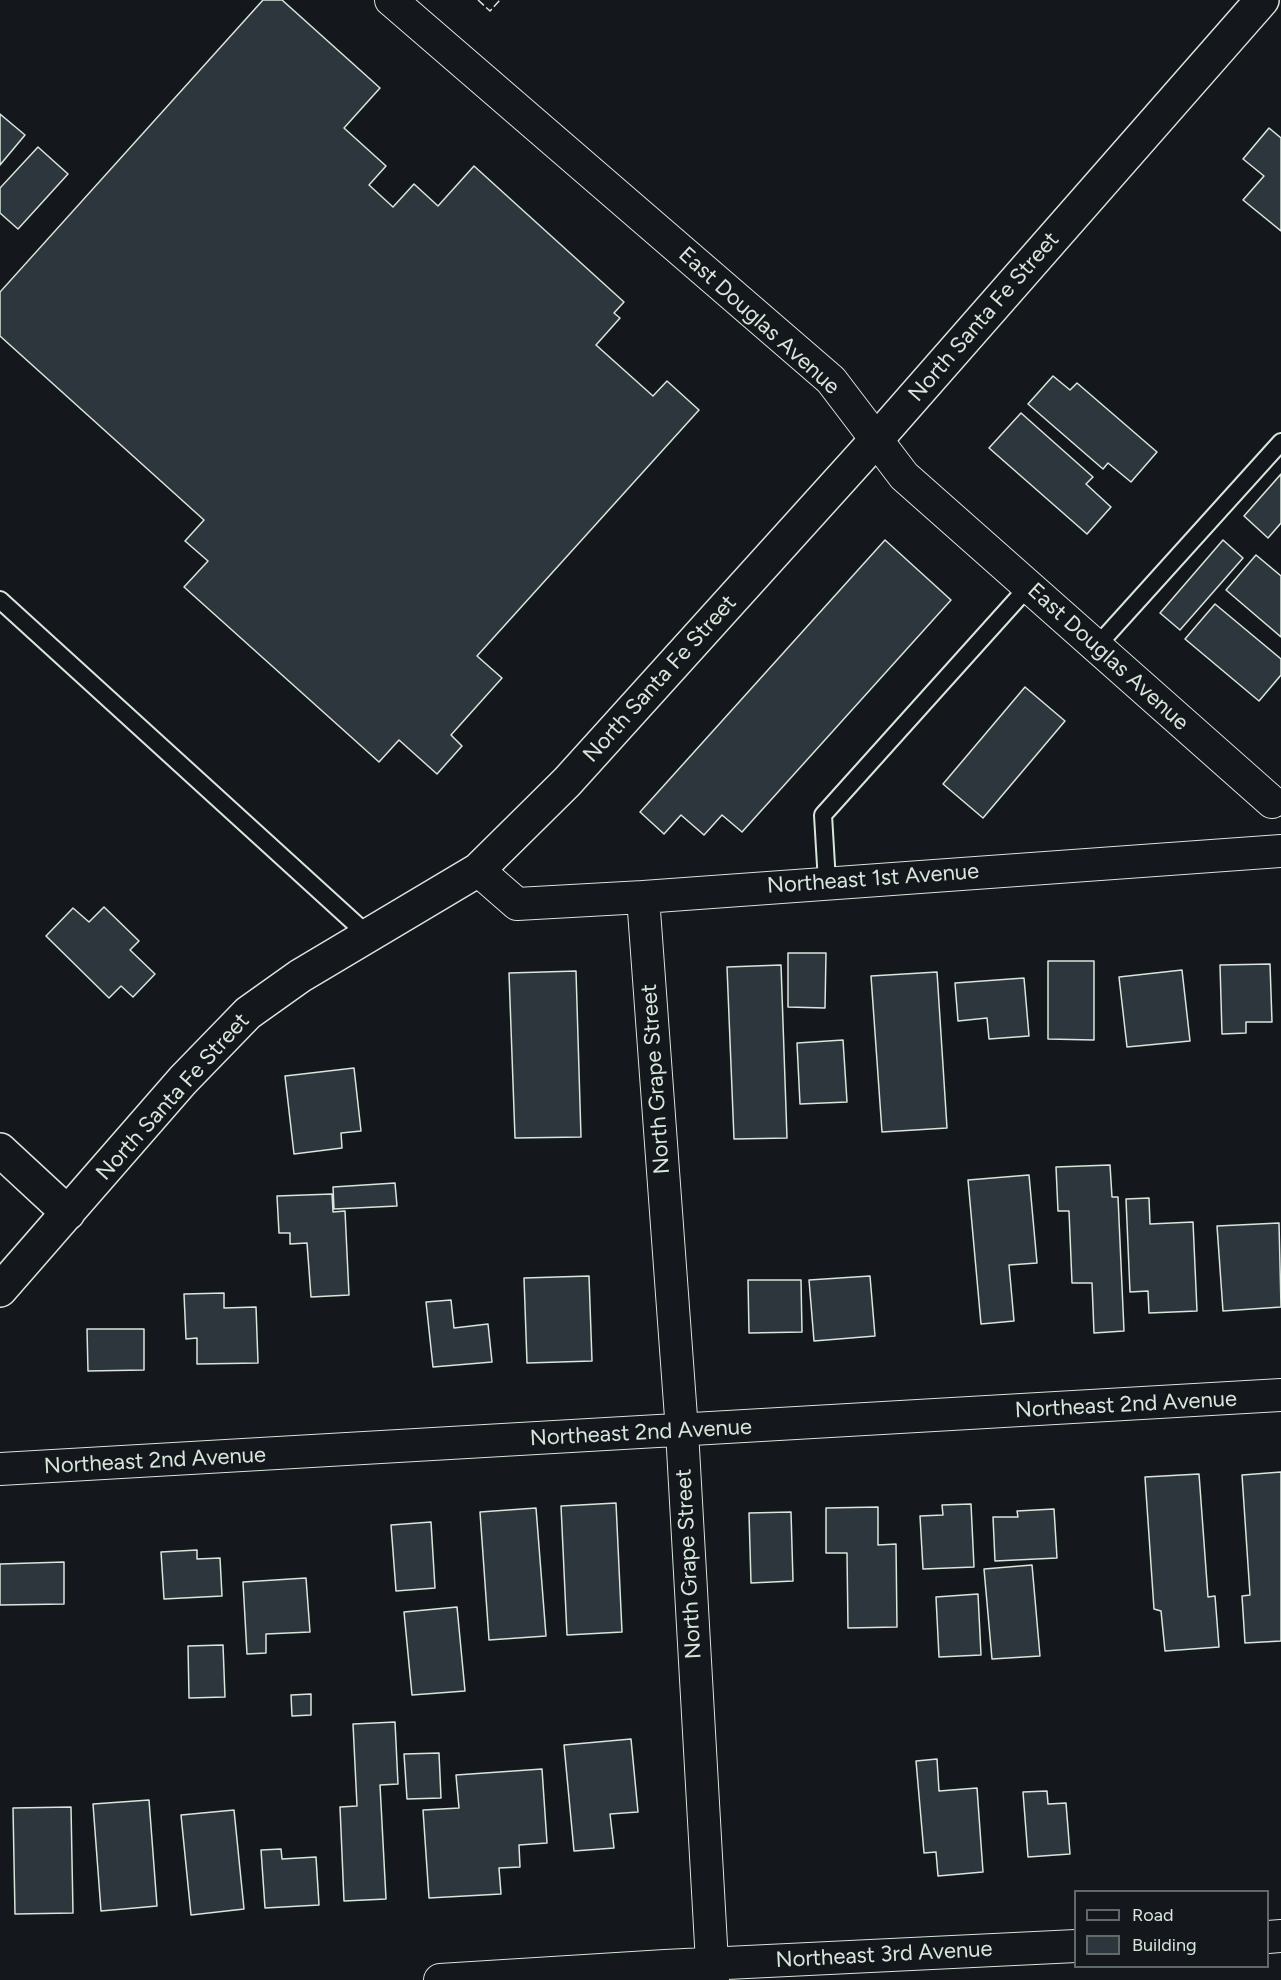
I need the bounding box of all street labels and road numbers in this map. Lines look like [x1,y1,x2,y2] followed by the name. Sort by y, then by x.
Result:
[903,227,1065,407] street label: North Santa Fe Street
[673,242,845,400] street label: East Douglas Avenue
[1022,578,1194,736] street label: East Douglas Avenue
[578,590,742,768] street label: North Santa Fe Street
[766,858,980,900] street label: Northeast 1st Avenue
[636,983,676,1175] street label: North Grape Street
[91,1008,255,1186] street label: North Santa Fe Street
[1014,1386,1238,1424] street label: Northeast 2nd Avenue
[529,1414,753,1452] street label: Northeast 2nd Avenue
[43,1442,267,1480] street label: Northeast 2nd Avenue
[671,1468,707,1660] street label: North Grape Street
[775,1936,993,1974] street label: Northeast 3rd Avenue

